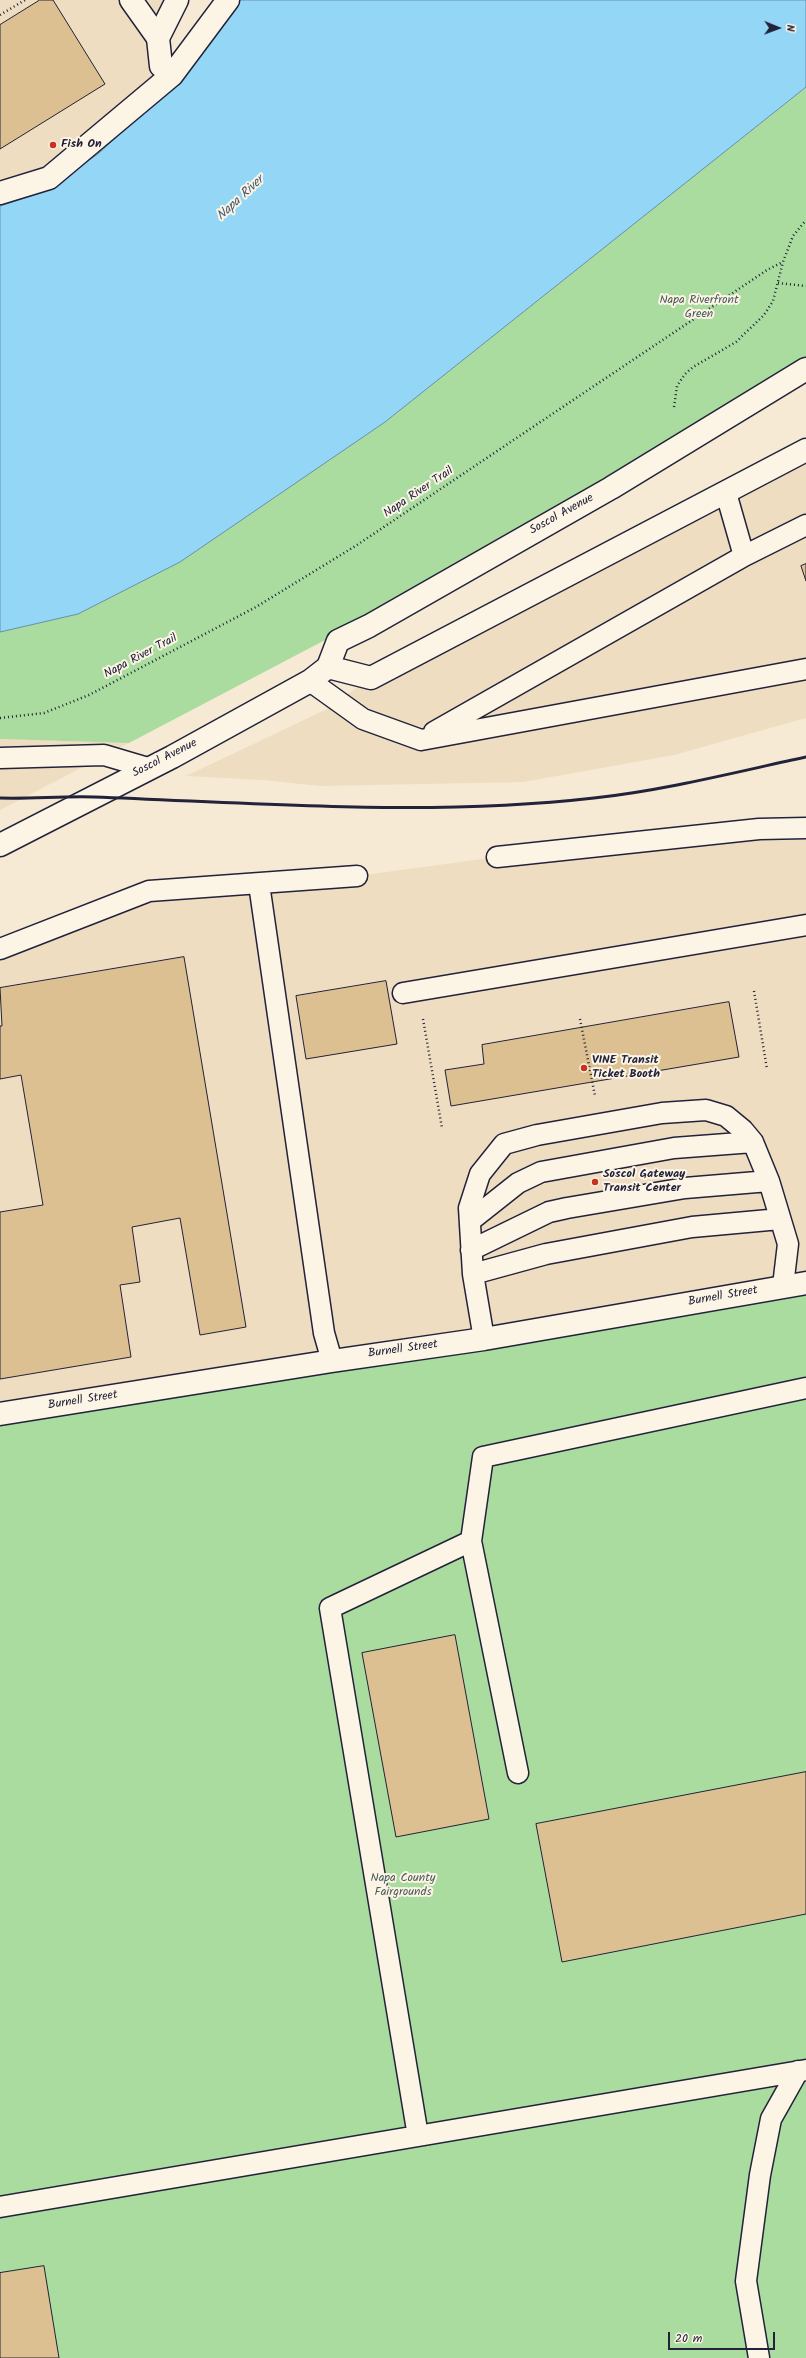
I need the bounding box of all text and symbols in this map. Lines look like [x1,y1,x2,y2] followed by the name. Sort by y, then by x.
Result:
[758,8,798,48] north arrow
[781,25,799,32] text: N
[61,138,102,152] place label: Fish On
[48,140,58,150] marker: Fish On
[214,173,268,225] water label: Napa River
[659,294,739,322] park label: Napa Riverfront Green
[381,464,457,522] street label: Napa River Trail
[528,492,596,538] street label: Soscol Avenue
[102,632,180,682] street label: Napa River Trail
[130,737,200,781] street label: Soscol Avenue
[592,1054,660,1082] place label: VINE Transit Ticket Booth
[579,1063,589,1073] marker: VINE Transit Ticket Booth
[603,1168,685,1196] place label: Soscol Gateway Transit Center
[590,1177,600,1187] marker: Soscol Gateway Transit Center
[687,1284,759,1310] street label: Burnell Street
[367,1338,439,1362] street label: Burnell Street
[47,1388,119,1414] street label: Burnell Street
[371,1872,435,1900] park label: Napa County Fairgrounds
[670,2324,777,2350] scale bar
[675,2329,702,2348] text: 20 m

